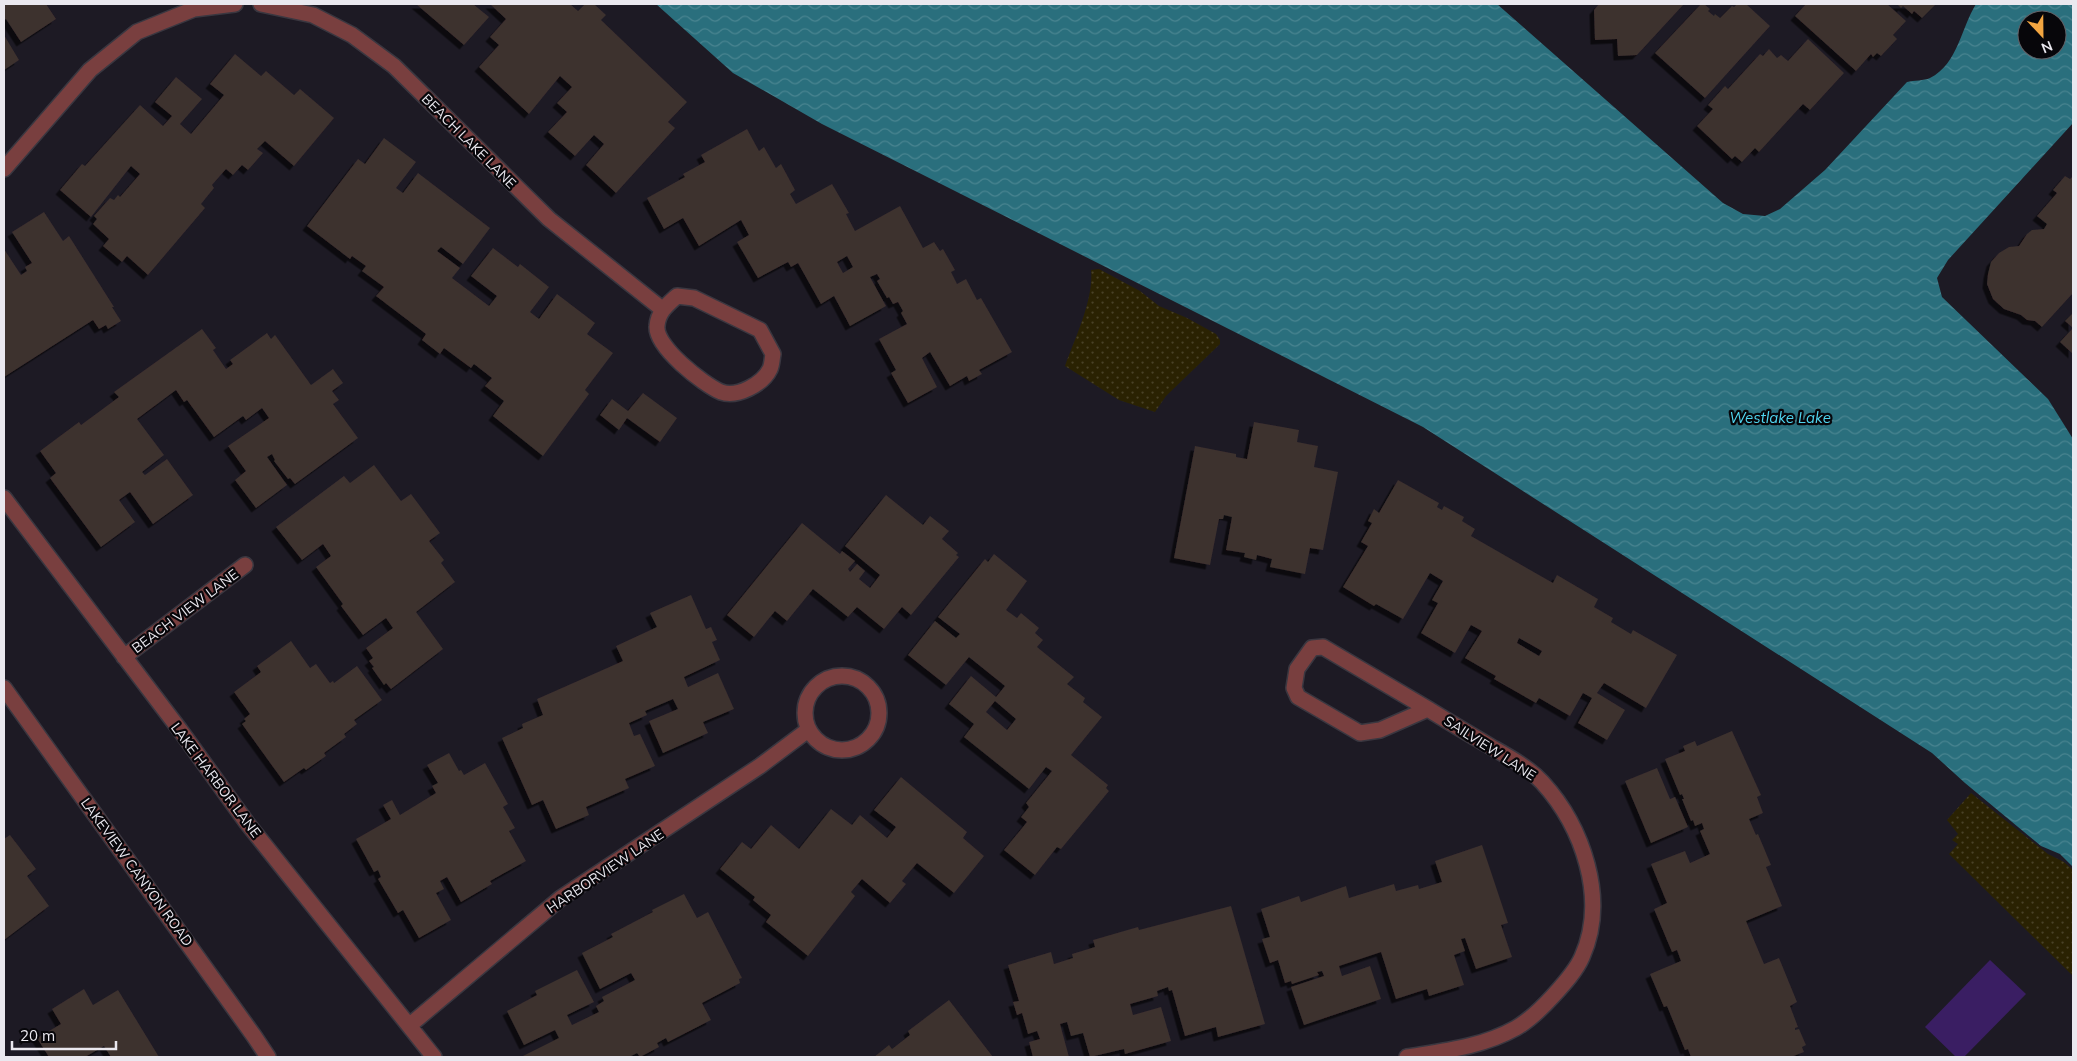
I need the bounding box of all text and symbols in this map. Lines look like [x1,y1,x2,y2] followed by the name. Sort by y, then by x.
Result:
[2017,10,2067,60] north arrow
[2039,37,2055,57] text: N
[418,90,520,192] street label: BEACH LAKE LANE
[1729,408,1831,427] water label: Westlake Lake
[128,565,242,657] street label: BEACH VIEW LANE
[1441,712,1539,784] street label: SAILVIEW LANE
[167,719,265,841] street label: LAKE HARBOR LANE
[77,794,197,950] street label: LAKEVIEW CANYON ROAD
[543,825,667,917] street label: HARBORVIEW LANE
[12,1018,116,1050] scale bar
[20,1026,55,1045] text: 20 m

